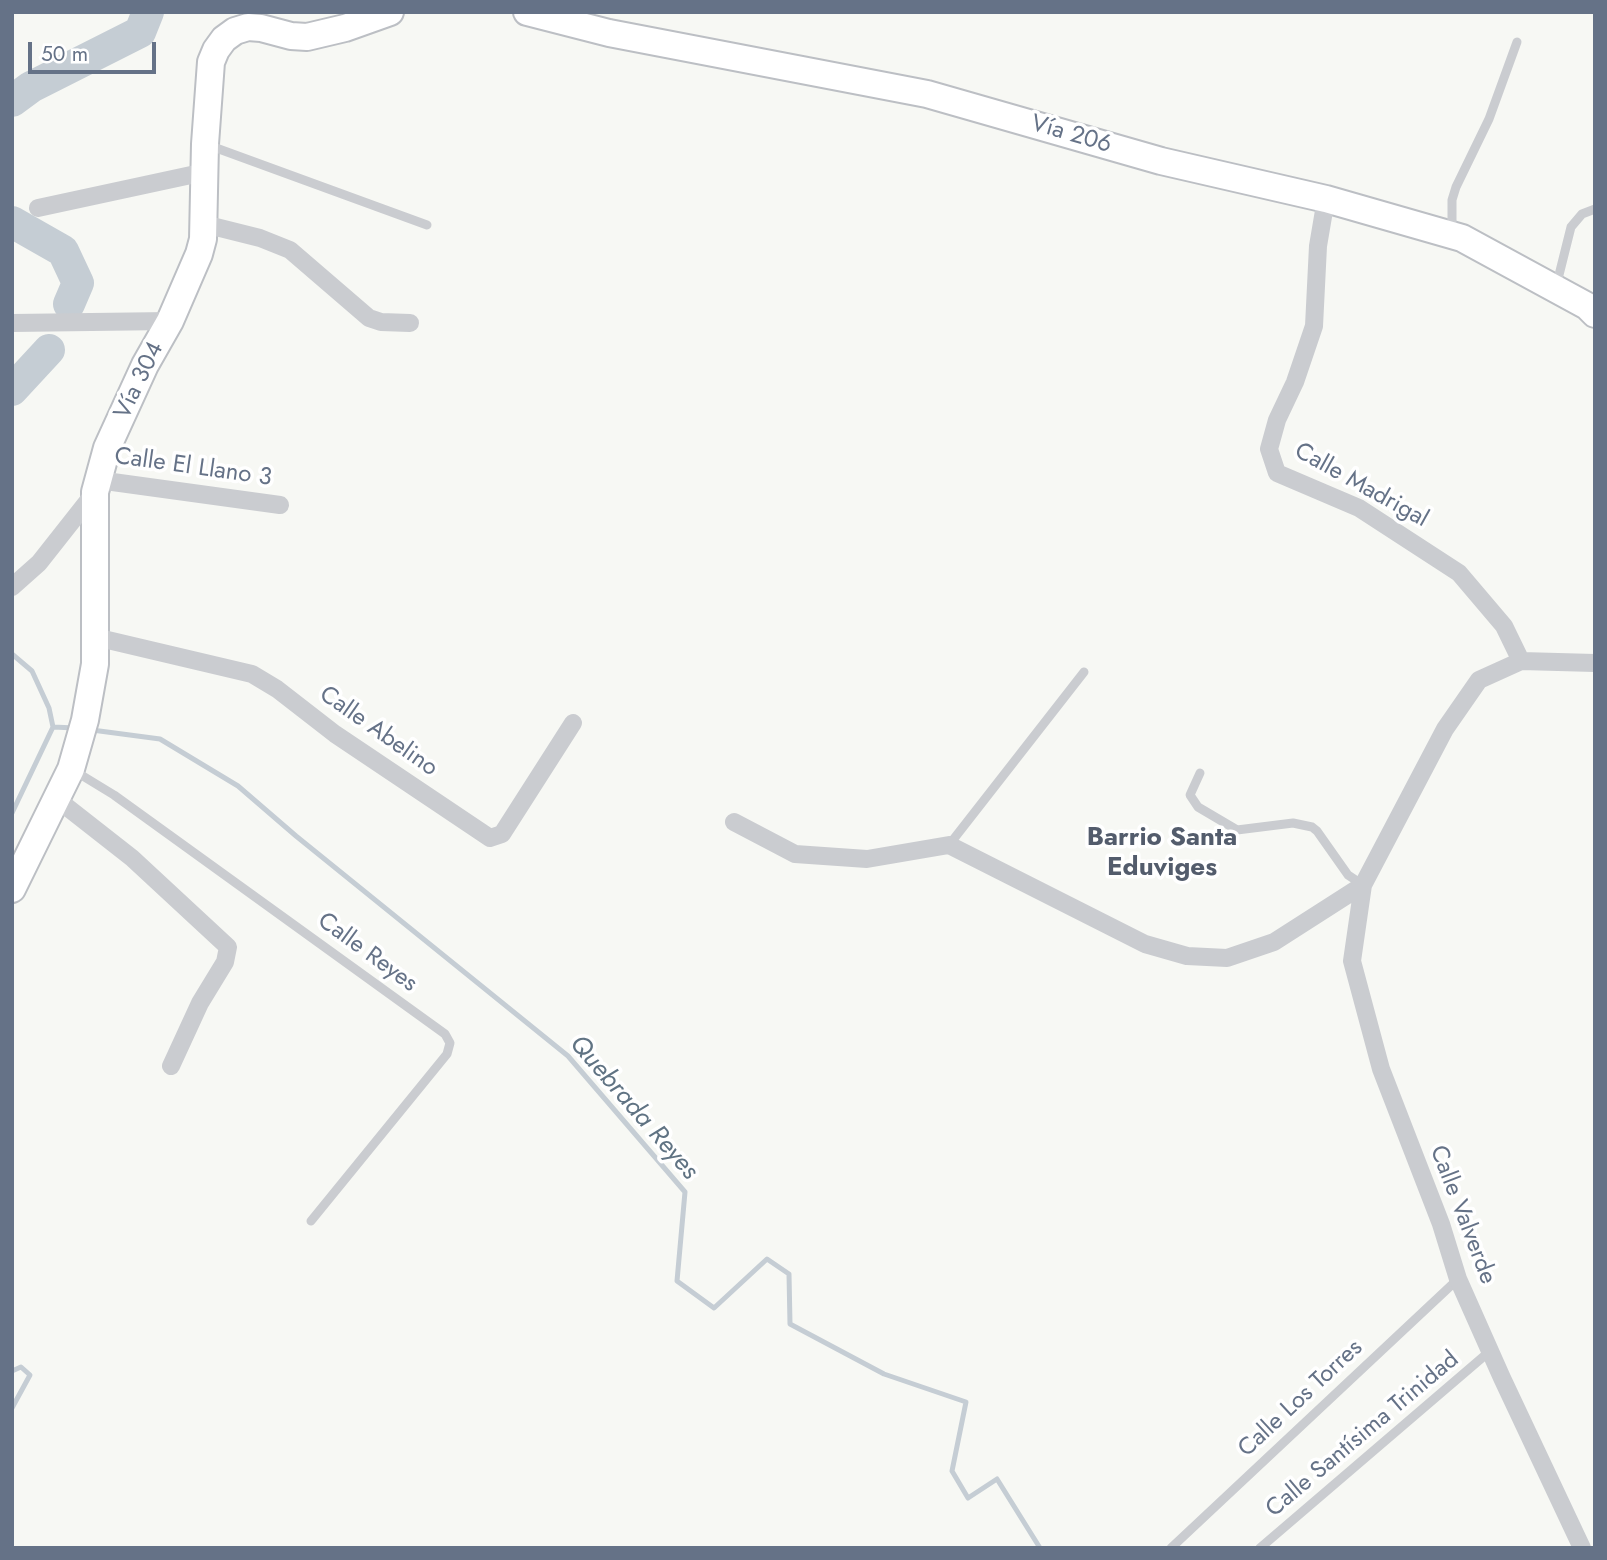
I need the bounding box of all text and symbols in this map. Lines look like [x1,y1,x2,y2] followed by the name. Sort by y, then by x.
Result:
[32,28,159,72] scale bar
[41,39,88,69] text: 50 m
[1027,110,1115,160] street label: Vía 206
[109,338,171,424] street label: Vía 304
[1289,437,1433,535] street label: Calle Madrigal
[113,443,273,493] street label: Calle El Llano 3
[313,681,443,783] street label: Calle Abelino
[1087,823,1237,884] district label: Barrio Santa Eduviges
[312,907,422,999] street label: Calle Reyes
[562,1030,704,1186] water label: Quebrada Reyes
[1422,1142,1502,1288] street label: Calle Valverde
[1233,1334,1369,1464] street label: Calle Los Torres
[1261,1346,1465,1524] street label: Calle Santísima Trinidad

